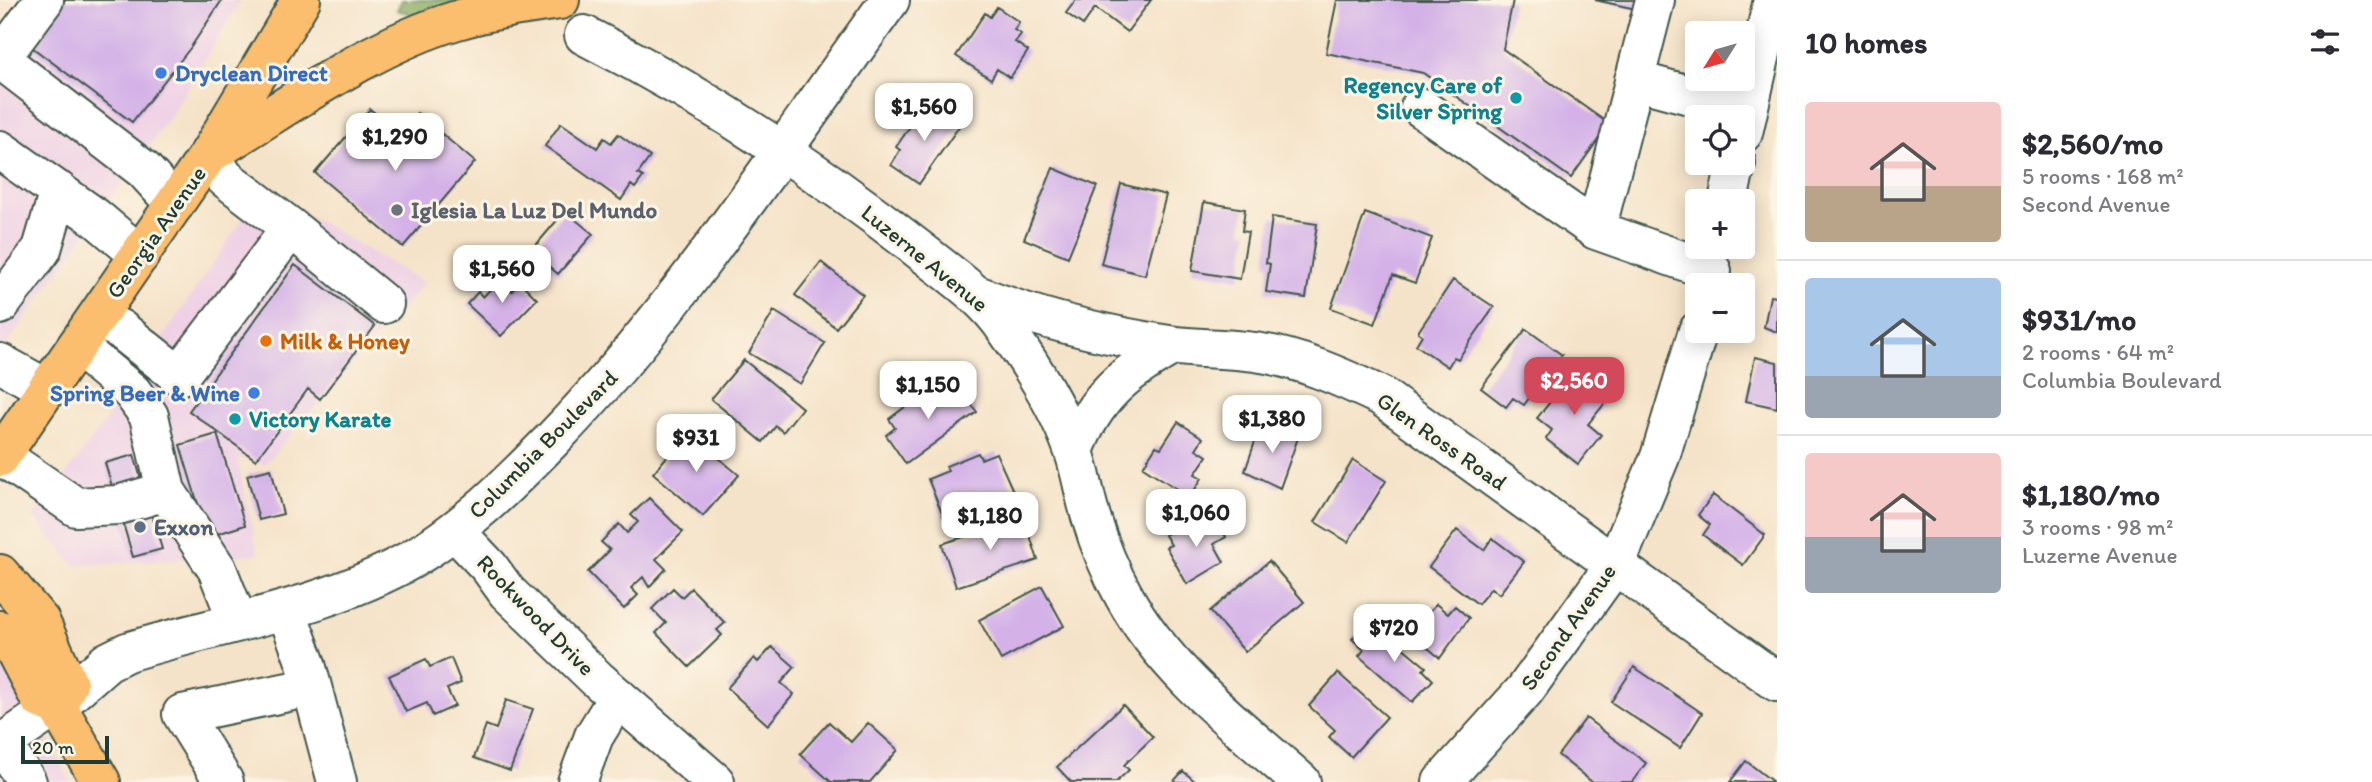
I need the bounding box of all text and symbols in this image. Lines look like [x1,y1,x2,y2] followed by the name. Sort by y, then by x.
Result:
[1685,21,1755,91] north arrow
[1685,21,1755,343] map controls
[2306,23,2344,61] icon: filters
[1805,24,1928,61] text: 10 homes
[175,59,328,87] place label: Dryclean Direct
[153,65,169,81] marker: Dryclean Direct
[1344,71,1503,125] place label: Regency Care of Silver Spring
[867,83,981,143] pin: $1,560
[1508,90,1524,106] marker: Regency Care of Silver Spring
[891,92,957,120] text: $1,560
[1685,105,1755,175] button: locate
[338,114,452,173] pin: $1,290
[362,122,428,150] text: $1,290
[2022,125,2163,162] text: $2,560/mo
[1861,130,1945,214] icon: home
[100,160,212,304] street label: Georgia Avenue
[2022,162,2184,190] text: 5 rooms · 168 m²
[1685,189,1755,259] button: +
[2022,190,2170,218] text: Second Avenue
[411,196,658,224] place label: Iglesia La Luz Del Mundo
[856,198,994,318] street label: Luzerne Avenue
[389,202,405,218] marker: Iglesia La Luz Del Mundo
[445,246,559,305] pin: $1,560
[469,254,535,282] text: $1,560
[1685,273,1755,343] button: −
[2022,301,2136,338] text: $931/mo
[1861,306,1945,390] icon: home
[280,327,410,355] place label: Milk & Honey
[258,333,274,349] marker: Milk & Honey
[2022,338,2174,366] text: 2 rooms · 64 m²
[1517,358,1631,417] pin: $2,560
[871,362,985,421] pin: $1,150
[462,363,624,525] street label: Columbia Boulevard
[1540,366,1608,394] text: $2,560
[2022,366,2222,394] text: Columbia Boulevard
[896,370,960,398] text: $1,150
[50,379,240,407] place label: Spring Beer & Wine
[246,385,262,401] marker: Spring Beer & Wine
[1371,386,1513,496] street label: Glen Ross Road
[1215,396,1329,455] pin: $1,380
[1238,404,1306,432] text: $1,380
[249,405,392,433] place label: Victory Karate
[227,411,243,427] marker: Victory Karate
[655,414,737,474] pin: $931
[673,423,719,451] text: $931
[2022,476,2160,513] text: $1,180/mo
[1861,481,1945,565] icon: home
[1139,490,1253,549] pin: $1,060
[933,492,1047,552] pin: $1,180
[1162,498,1230,526] text: $1,060
[957,501,1023,529] text: $1,180
[154,513,214,541] place label: Exxon
[2022,513,2173,541] text: 3 rooms · 98 m²
[132,519,148,535] marker: Exxon
[2022,541,2178,569] text: Luzerne Avenue
[471,548,601,682] street label: Rookwood Drive
[1514,558,1622,696] street label: Second Avenue
[1353,604,1435,664] pin: $720
[1369,613,1419,641] text: $720
[21,733,108,765] scale bar
[32,736,74,759] text: 20 m

